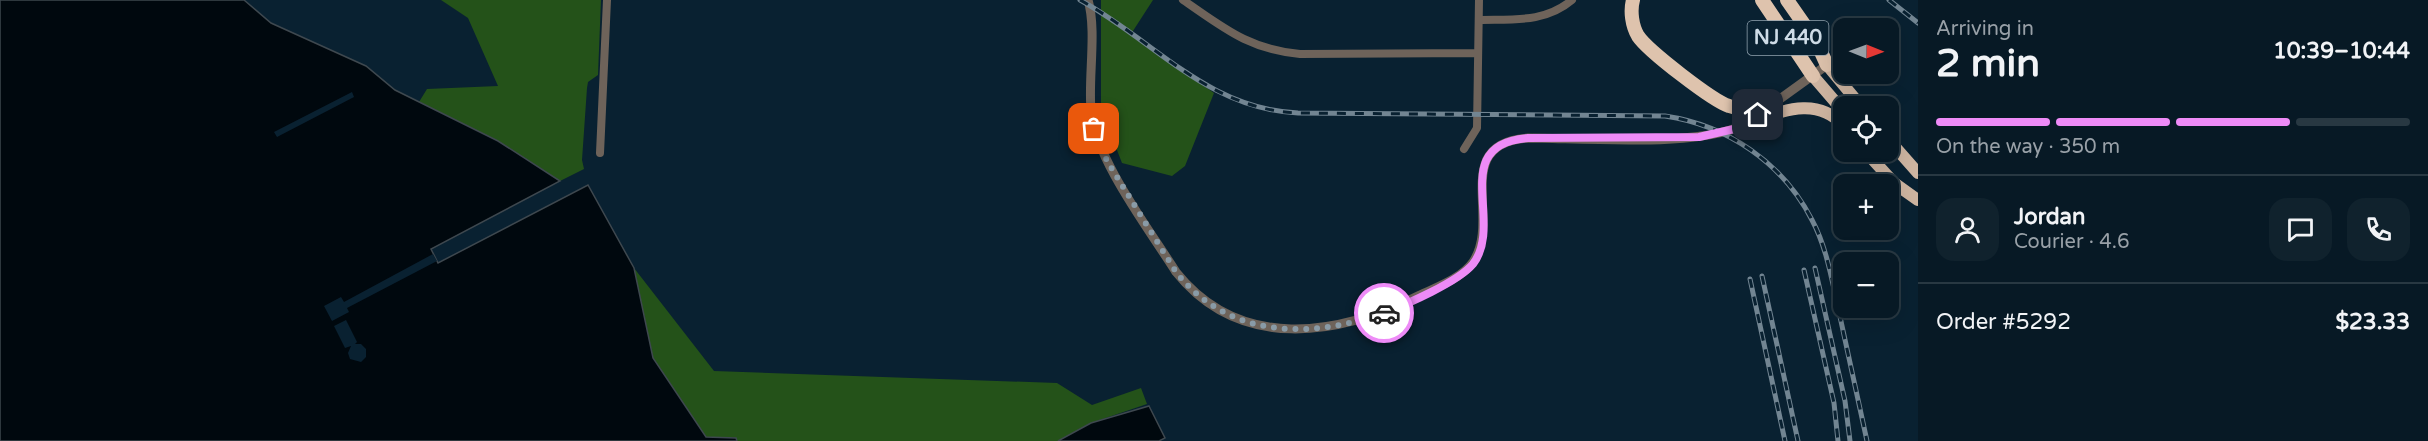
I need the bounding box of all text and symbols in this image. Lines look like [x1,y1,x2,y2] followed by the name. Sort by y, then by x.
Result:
[1936,17,2034,41] text: Arriving in
[1833,18,1899,84] north arrow
[1833,18,1899,318] map controls
[1748,21,1828,55] road number: NJ 440
[2273,38,2410,64] text: 10:39–10:44
[1936,40,2040,87] text: 2 min
[1732,89,1783,140] pin
[1833,96,1899,162] button: locate
[1741,98,1774,131] icon: home
[1068,103,1119,154] pin
[1077,112,1110,145] icon: bag
[1936,135,2120,159] text: On the way · 350 m
[1833,174,1899,240] button: +
[1936,198,1999,261] button: person
[2269,198,2332,261] button: chat
[2347,198,2410,261] button: phone
[2014,204,2085,230] text: Jordan
[2014,230,2129,254] text: Courier · 4.6
[1833,252,1899,318] button: −
[1354,283,1414,343] courier
[1368,297,1401,330] icon: car
[1936,309,2071,335] text: Order #5292
[2335,309,2410,335] text: $23.33

